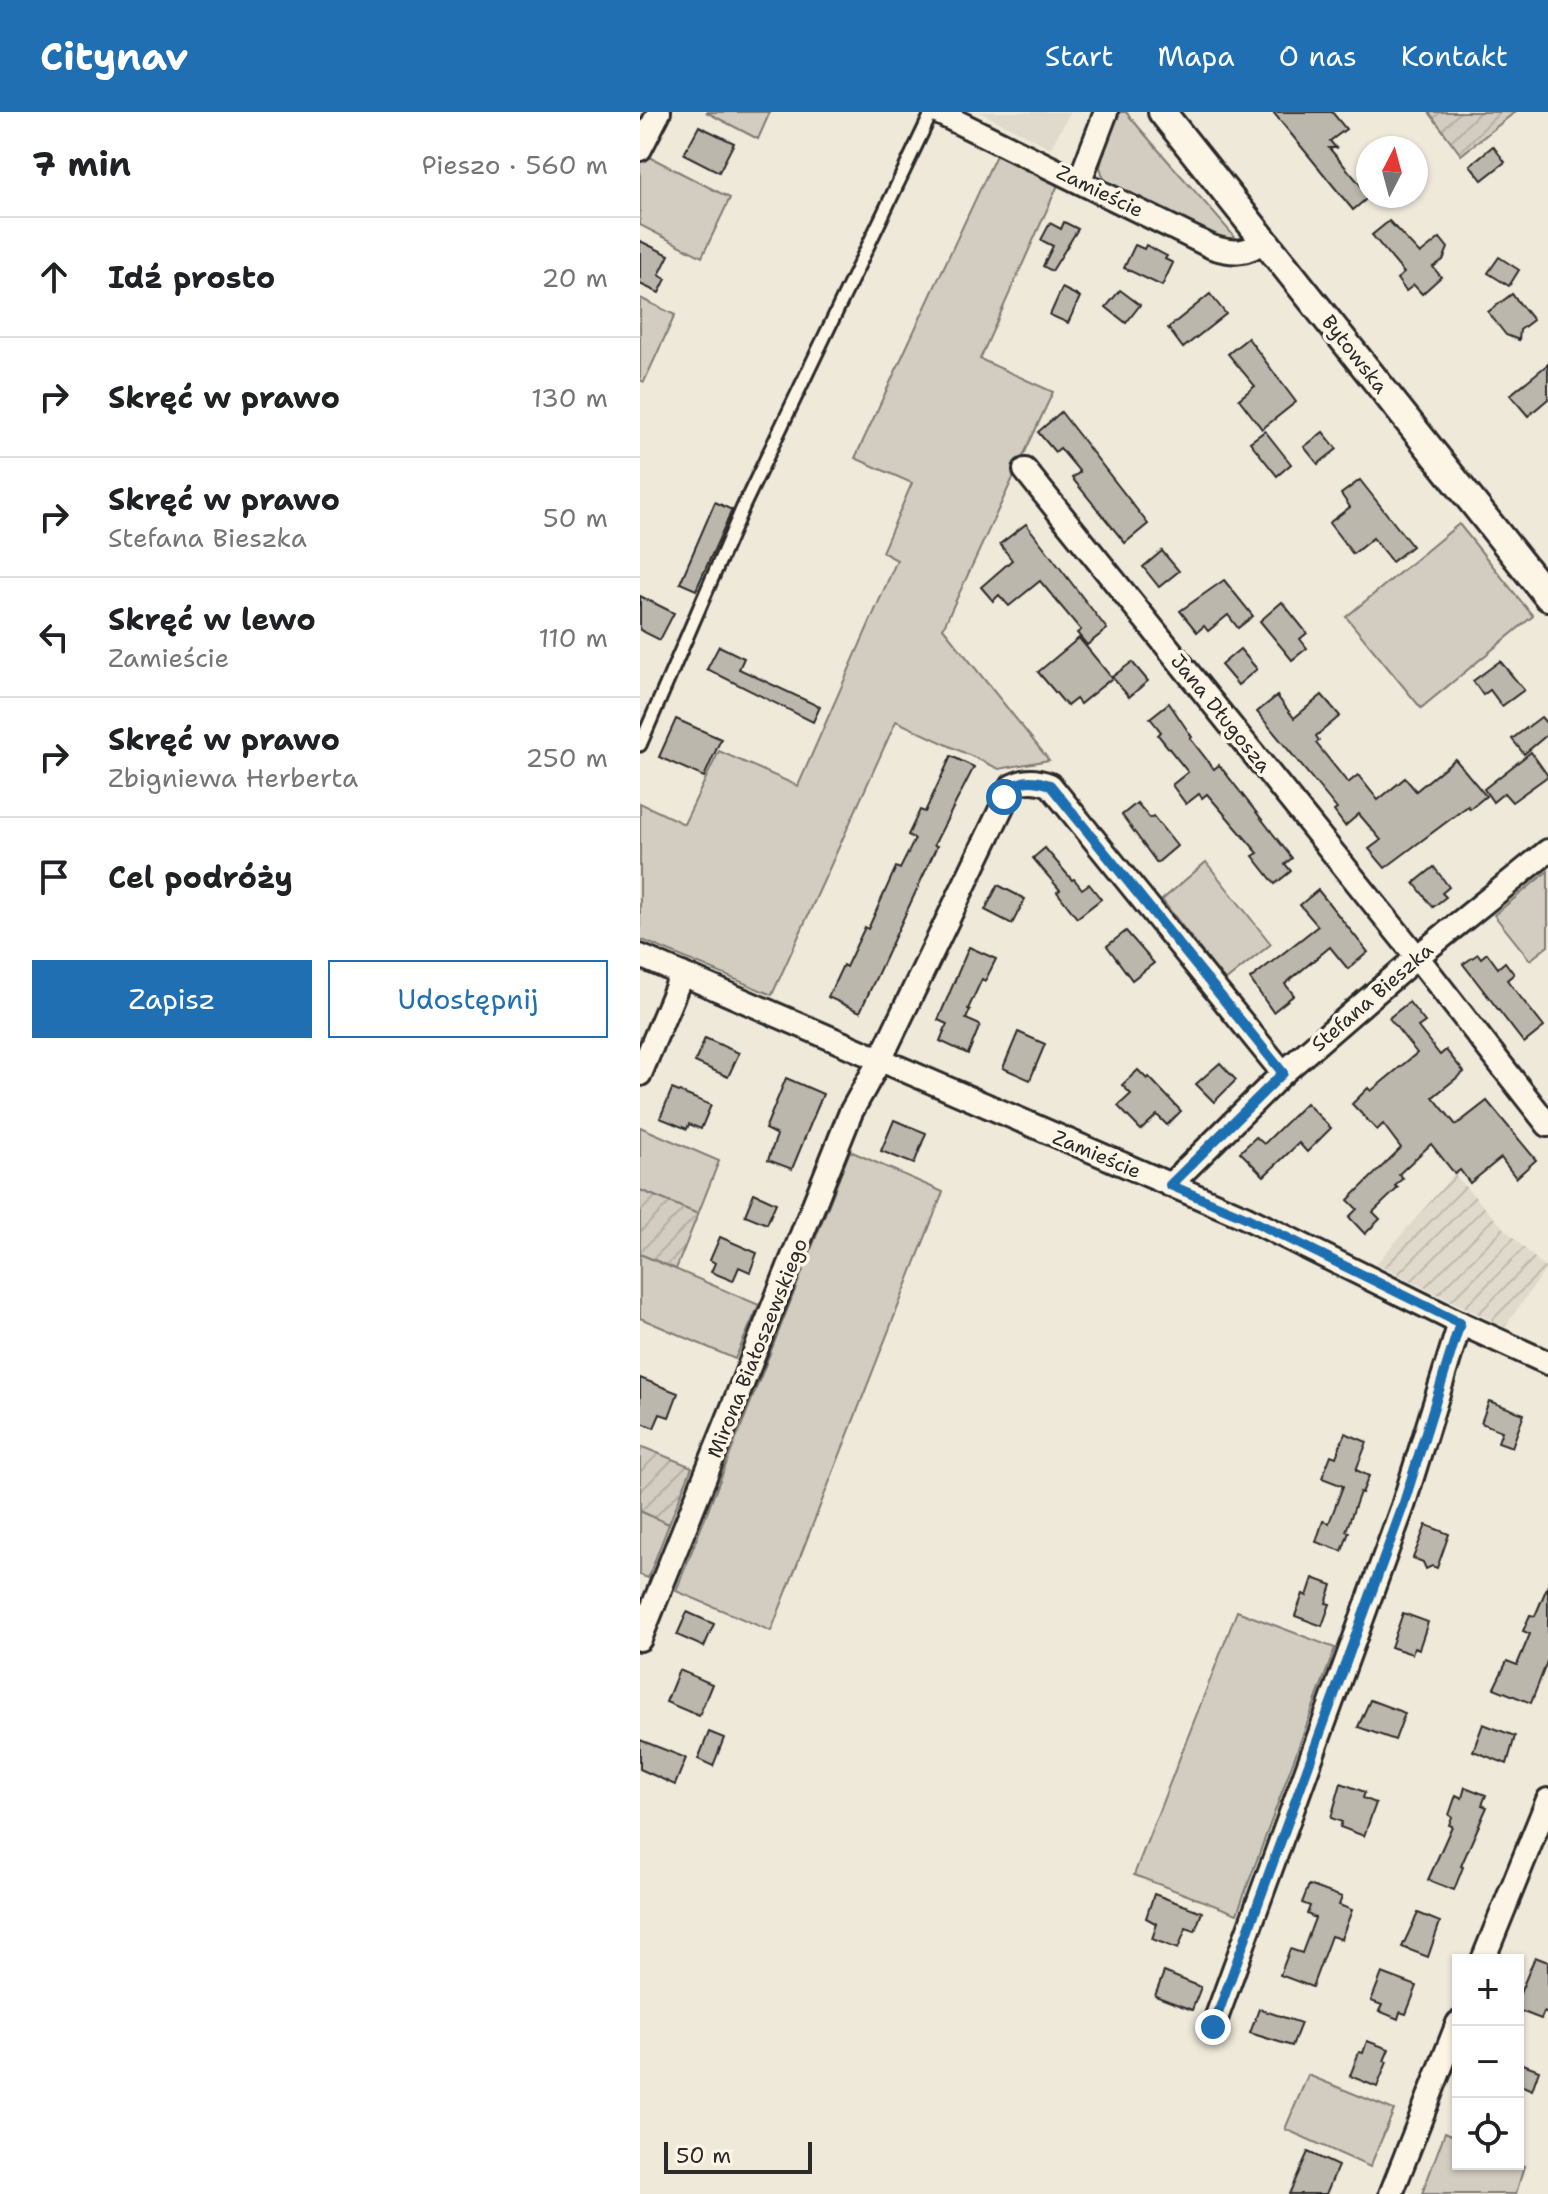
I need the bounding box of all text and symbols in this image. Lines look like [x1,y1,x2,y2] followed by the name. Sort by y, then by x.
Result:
[40,31,188,82] text: Citynav
[1045,37,1113,75] text: Start
[1157,37,1235,75] text: Mapa
[1279,37,1357,75] text: O nas
[1401,37,1508,75] text: Kontakt
[1356,136,1428,208] north arrow
[32,141,131,187] text: 7 min
[421,147,608,182] text: Pieszo · 560 m
[1052,159,1148,223] street label: Zamieście
[32,255,76,299] icon: ahead
[108,257,275,298] text: Idź prosto
[541,260,608,295] text: 20 m
[1316,309,1394,399] street label: Bytowska
[32,375,76,419] icon: right
[108,377,340,418] text: Skręć w prawo
[531,380,608,415] text: 130 m
[108,479,340,520] text: Skręć w prawo
[32,495,76,539] icon: right
[543,500,608,535] text: 50 m
[108,520,307,555] text: Stefana Bieszka
[108,599,316,640] text: Skręć w lewo
[32,615,76,659] icon: left
[538,620,608,655] text: 110 m
[108,640,229,675] text: Zamieście
[1165,648,1277,778] street label: Jana Długosza
[108,719,340,760] text: Skręć w prawo
[32,735,76,779] icon: right
[525,740,608,775] text: 250 m
[108,760,358,795] text: Zbigniewa Herberta
[986,779,1022,815] route start
[32,855,76,899] icon: arrive
[108,857,293,898] text: Cel podróży
[1306,937,1439,1057] street label: Stefana Bieszka
[32,960,312,1038] button: Zapisz
[328,960,608,1038] button: Udostępnij
[1049,1124,1145,1184] street label: Zamieście
[701,1234,813,1462] street label: Mirona Białoszewskiego
[1452,1954,1524,2170] map controls
[1452,1954,1524,2026] button: +
[1195,2009,1231,2045] route end
[1452,2026,1524,2098] button: −
[1452,2098,1524,2170] button: locate
[664,2138,812,2174] scale bar
[676,2141,731,2170] text: 50 m

